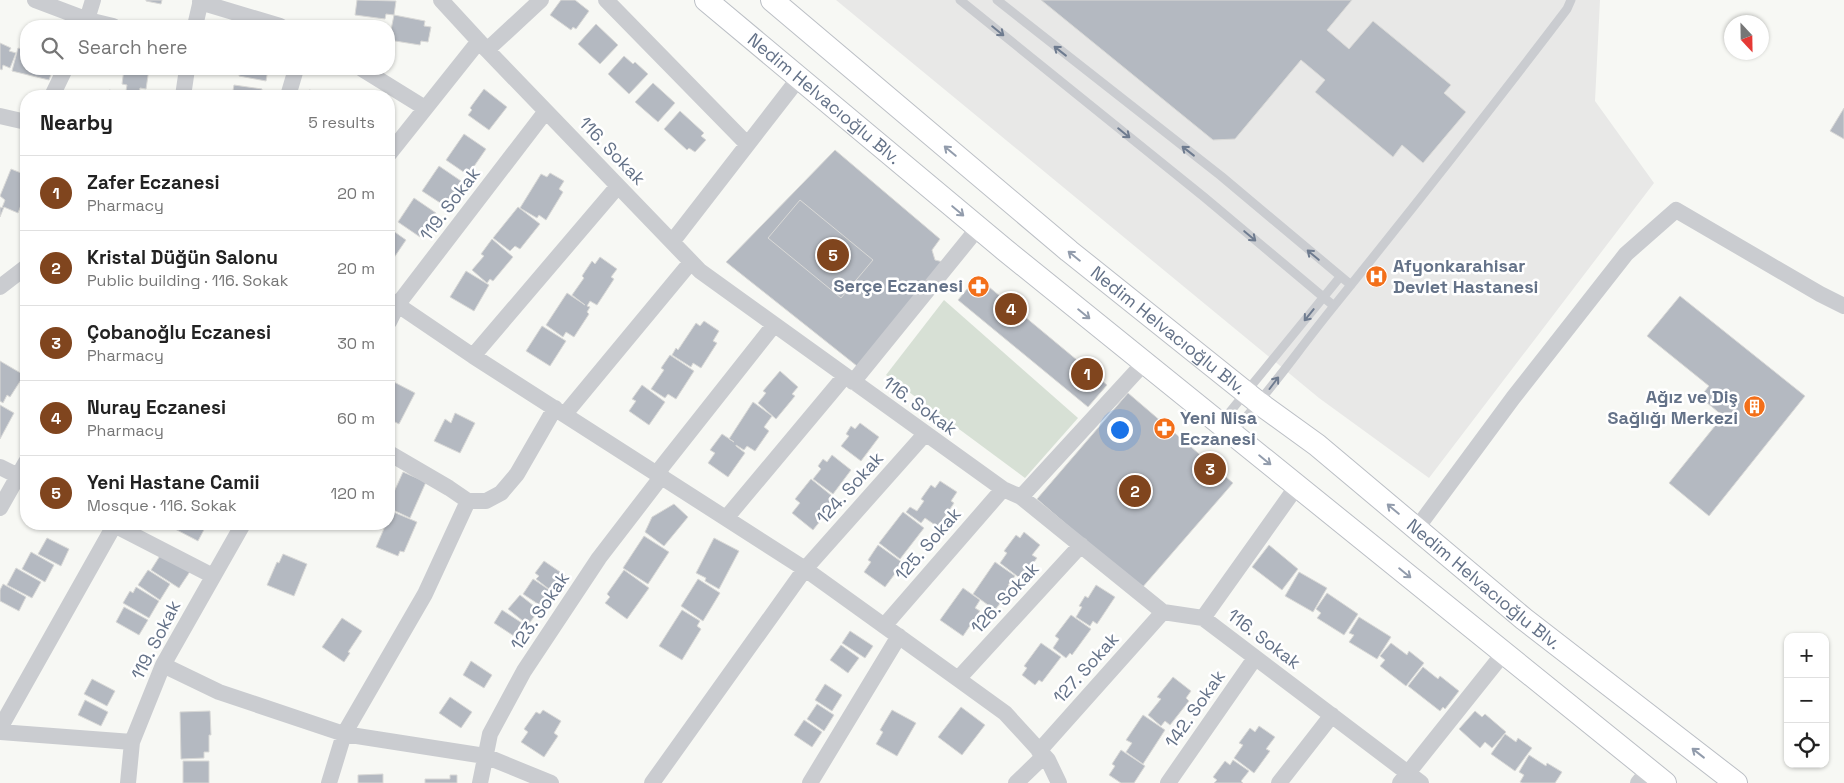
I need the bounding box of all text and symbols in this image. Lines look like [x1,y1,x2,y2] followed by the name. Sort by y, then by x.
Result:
[1724,15,1769,60] north arrow
[20,20,395,75] search box
[991,25,1004,36] one-way arrow
[743,28,906,169] street label: Nedim Helvacıoğlu Blv.
[38,34,66,62] icon: search
[78,35,188,60] text: Search here
[1053,46,1067,56] one-way arrow
[40,109,113,136] text: Nearby
[308,112,375,133] text: 5 results
[574,112,651,190] street label: 116. Sokak
[1117,128,1130,139] one-way arrow
[944,146,957,157] one-way arrow
[1181,146,1195,156] one-way arrow
[414,162,485,245] street label: 119. Sokak
[87,170,220,195] text: Zafer Eczanesi
[52,183,60,204] text: 1
[337,183,375,204] text: 20 m
[87,195,164,216] text: Pharmacy
[951,206,964,217] one-way arrow
[1244,230,1257,242] one-way arrow
[817,236,849,274] pin: 5
[87,245,278,270] text: Kristal Düğün Salonu
[1307,249,1320,260] one-way arrow
[1068,250,1081,261] one-way arrow
[1393,254,1538,298] place label: Afyonkarahisar Devlet Hastanesi
[51,258,61,279] text: 2
[337,258,375,279] text: 20 m
[1086,261,1251,399] street label: Nedim Helvacıoğlu Blv.
[1365,264,1389,288] hospital icon: Afyonkarahisar Devlet Hastanesi
[87,270,288,291] text: Public building · 116. Sokak
[834,274,963,297] place label: Serçe Eczanesi
[967,274,991,298] pharmacy icon: Serçe Eczanesi
[995,290,1027,328] pin: 4
[1077,308,1090,319] one-way arrow
[1304,308,1315,321] one-way arrow
[87,320,271,345] text: Çobanoğlu Eczanesi
[51,333,61,354] text: 3
[337,333,375,354] text: 30 m
[87,345,164,366] text: Pharmacy
[1071,355,1103,393] pin: 1
[879,371,962,440] street label: 116. Sokak
[1269,377,1280,390] one-way arrow
[1608,385,1738,429] place label: Ağız ve Diş Sağlığı Merkezi
[87,395,226,420] text: Nuray Eczanesi
[1742,395,1766,419] building icon: Ağız ve Diş Sağlığı Merkezi
[1180,406,1258,450] place label: Yeni Nisa Eczanesi
[51,408,61,429] text: 4
[337,408,375,429] text: 60 m
[1152,416,1176,440] pharmacy icon: Yeni Nisa Eczanesi
[1107,417,1133,443] your location
[87,420,164,441] text: Pharmacy
[811,447,888,529] street label: 124. Sokak
[1194,450,1226,488] pin: 3
[1258,454,1271,465] one-way arrow
[87,470,260,495] text: Yeni Hastane Camii
[1119,472,1151,510] pin: 2
[51,483,61,504] text: 5
[331,483,375,504] text: 120 m
[87,495,237,516] text: Mosque · 116. Sokak
[890,502,966,585] street label: 125. Sokak
[1387,503,1400,514] one-way arrow
[1402,513,1566,654] street label: Nedim Helvacıoğlu Blv.
[966,557,1044,638] street label: 126. Sokak
[505,567,574,654] street label: 123. Sokak
[1398,568,1411,579] one-way arrow
[126,596,186,683] street label: 119. Sokak
[1223,603,1306,674] street label: 116. Sokak
[1048,627,1124,708] street label: 127. Sokak
[1784,633,1829,768] map controls
[1784,633,1829,678] button: +
[1159,665,1230,752] street label: 142. Sokak
[1784,678,1829,723] button: −
[1784,723,1829,768] button: locate
[1691,747,1704,758] one-way arrow

